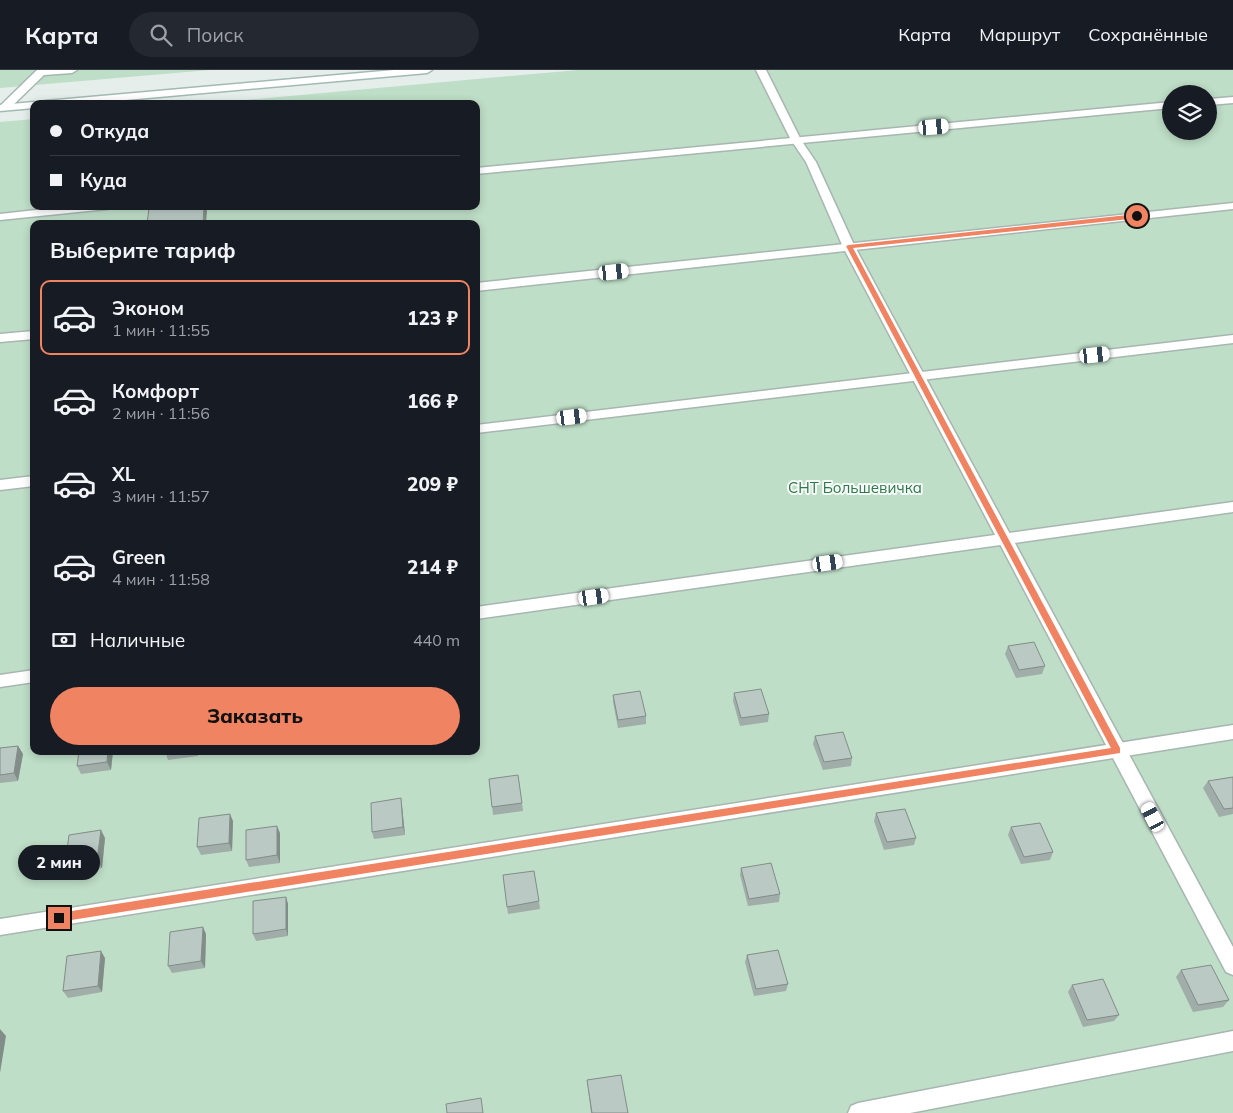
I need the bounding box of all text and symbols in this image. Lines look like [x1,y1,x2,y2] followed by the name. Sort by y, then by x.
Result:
[129,12,479,57] search box
[25,20,99,50] text: Карта
[147,21,175,49] icon: search
[187,23,244,47] text: Поиск
[898,23,951,46] text: Карта
[979,23,1060,46] text: Маршрут
[1088,23,1208,46] text: Сохранённые
[1162,85,1217,140] map controls
[1162,85,1217,140] button: layers
[918,118,949,136] car
[80,119,149,143] text: Откуда
[80,168,127,192] text: Куда
[1126,205,1148,227] route start
[50,236,236,264] text: Выберите тариф
[598,263,629,281] car
[52,295,97,340] icon: car
[112,296,184,320] text: Эконом
[407,306,458,330] text: 123 ₽
[112,320,210,340] text: 1 мин · 11:55
[1079,346,1110,364] car
[52,378,97,423] icon: car
[112,379,199,403] text: Комфорт
[407,389,458,413] text: 166 ₽
[112,403,210,423] text: 2 мин · 11:56
[556,408,587,426] car
[52,461,97,506] icon: car
[112,462,135,486] text: XL
[407,472,458,496] text: 209 ₽
[788,478,922,497] park label: СНТ Большевичка
[112,486,210,506] text: 3 мин · 11:57
[52,544,97,589] icon: car
[112,545,166,569] text: Green
[812,553,843,573] car
[407,555,458,579] text: 214 ₽
[112,569,210,589] text: 4 мин · 11:58
[578,587,609,607] car
[50,626,78,654] icon: cash
[90,628,185,652] text: Наличные
[413,630,460,650] text: 440 m
[50,687,460,745] button: Заказать
[1139,800,1166,834] car
[18,846,100,880] callout: 2 мин
[36,852,82,872] text: 2 мин
[48,907,70,929] route end

